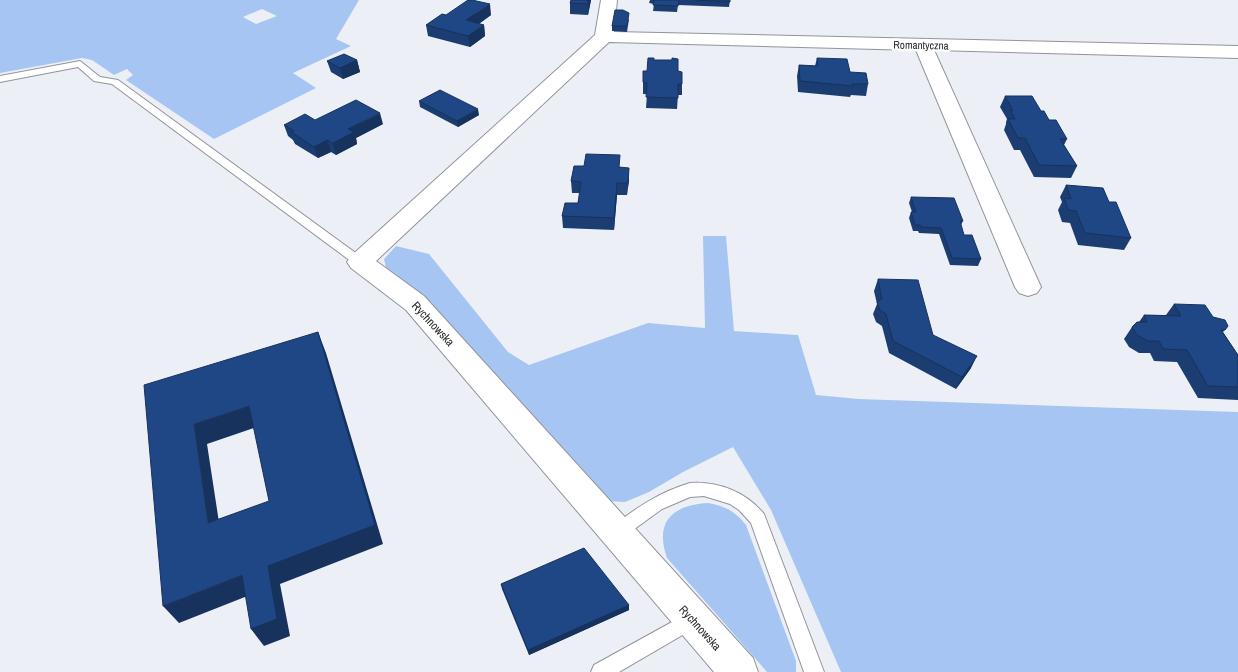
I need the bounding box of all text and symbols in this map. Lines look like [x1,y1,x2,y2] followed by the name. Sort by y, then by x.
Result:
[893,38,949,52] street label: Romantyczna
[408,298,458,350] street label: Rychnowska
[675,602,725,654] street label: Rychnowska

